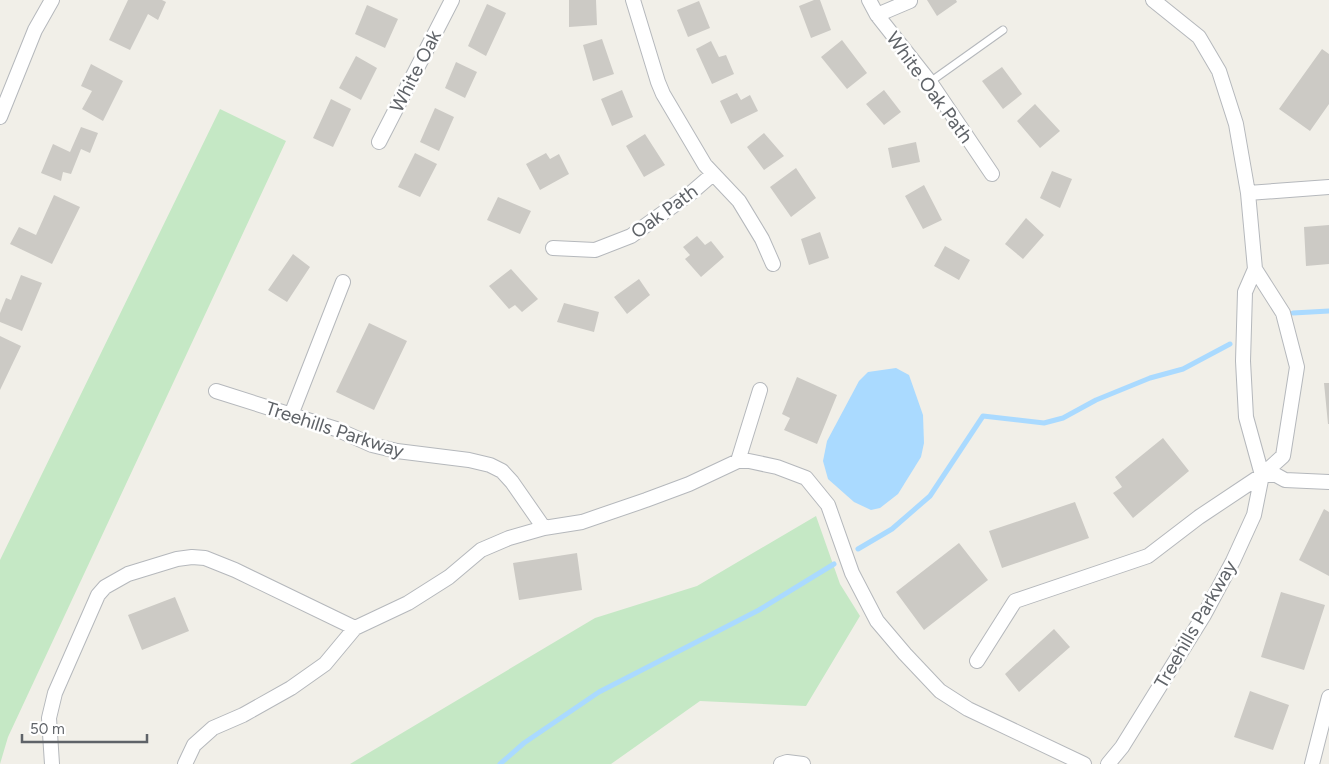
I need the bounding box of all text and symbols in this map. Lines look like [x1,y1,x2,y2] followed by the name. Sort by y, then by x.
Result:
[385,26,446,116] street label: White Oak
[881,27,978,147] street label: White Oak Path
[627,180,702,243] street label: Oak Path
[263,396,407,463] street label: Treehills Parkway
[1149,556,1241,692] street label: Treehills Parkway
[22,712,148,744] scale bar
[30,720,65,738] text: 50 m

